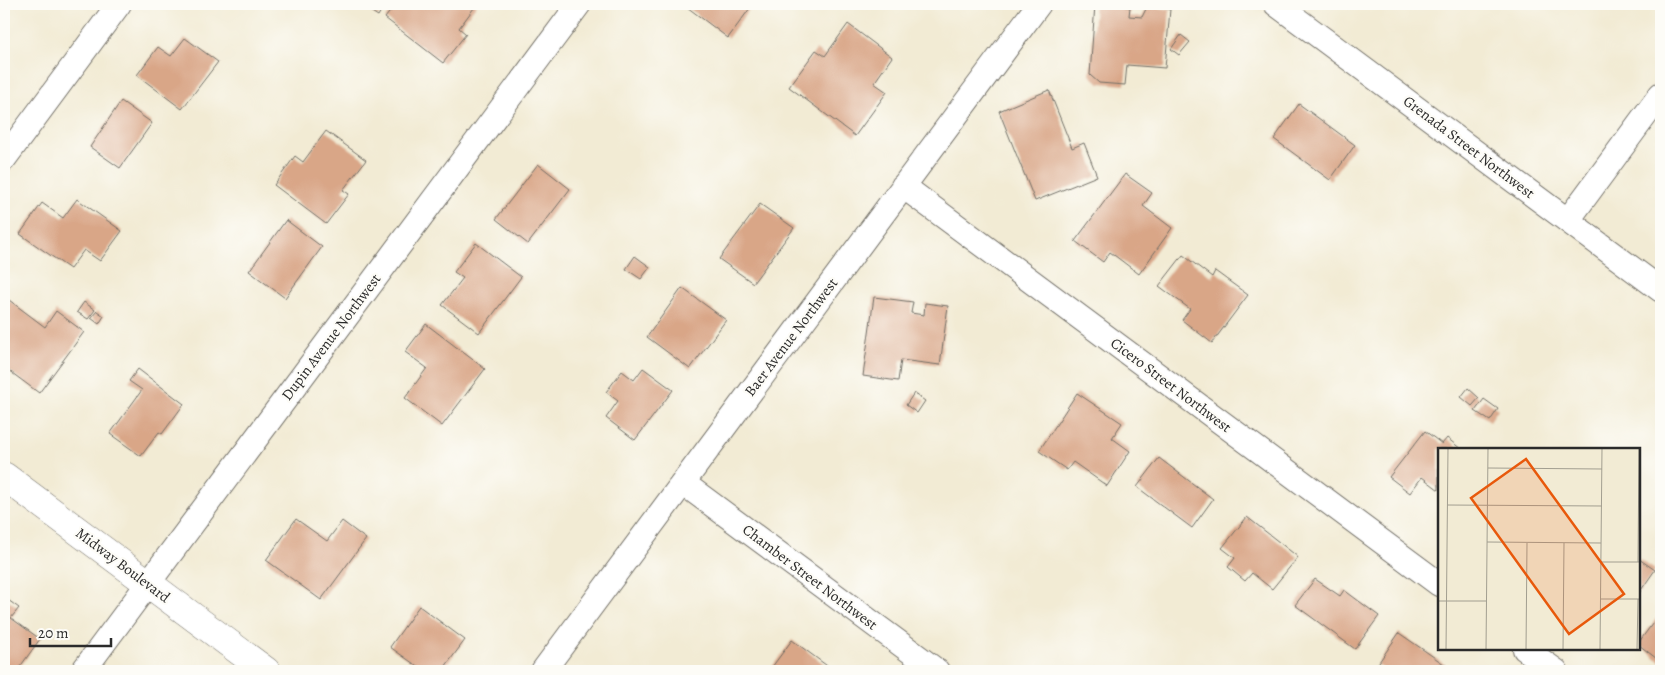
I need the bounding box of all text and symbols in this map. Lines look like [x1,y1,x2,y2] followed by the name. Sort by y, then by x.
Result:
[1399,91,1539,203] street label: Grenada Street Northwest
[277,269,385,405] street label: Dupin Avenue Northwest
[740,274,842,400] street label: Baer Avenue Northwest
[1106,333,1236,437] street label: Cicero Street Northwest
[1438,448,1640,650] inset map
[738,520,882,634] street label: Chamber Street Northwest
[72,523,175,608] street label: Midway Boulevard
[30,615,111,647] scale bar
[38,623,69,643] text: 20 m

